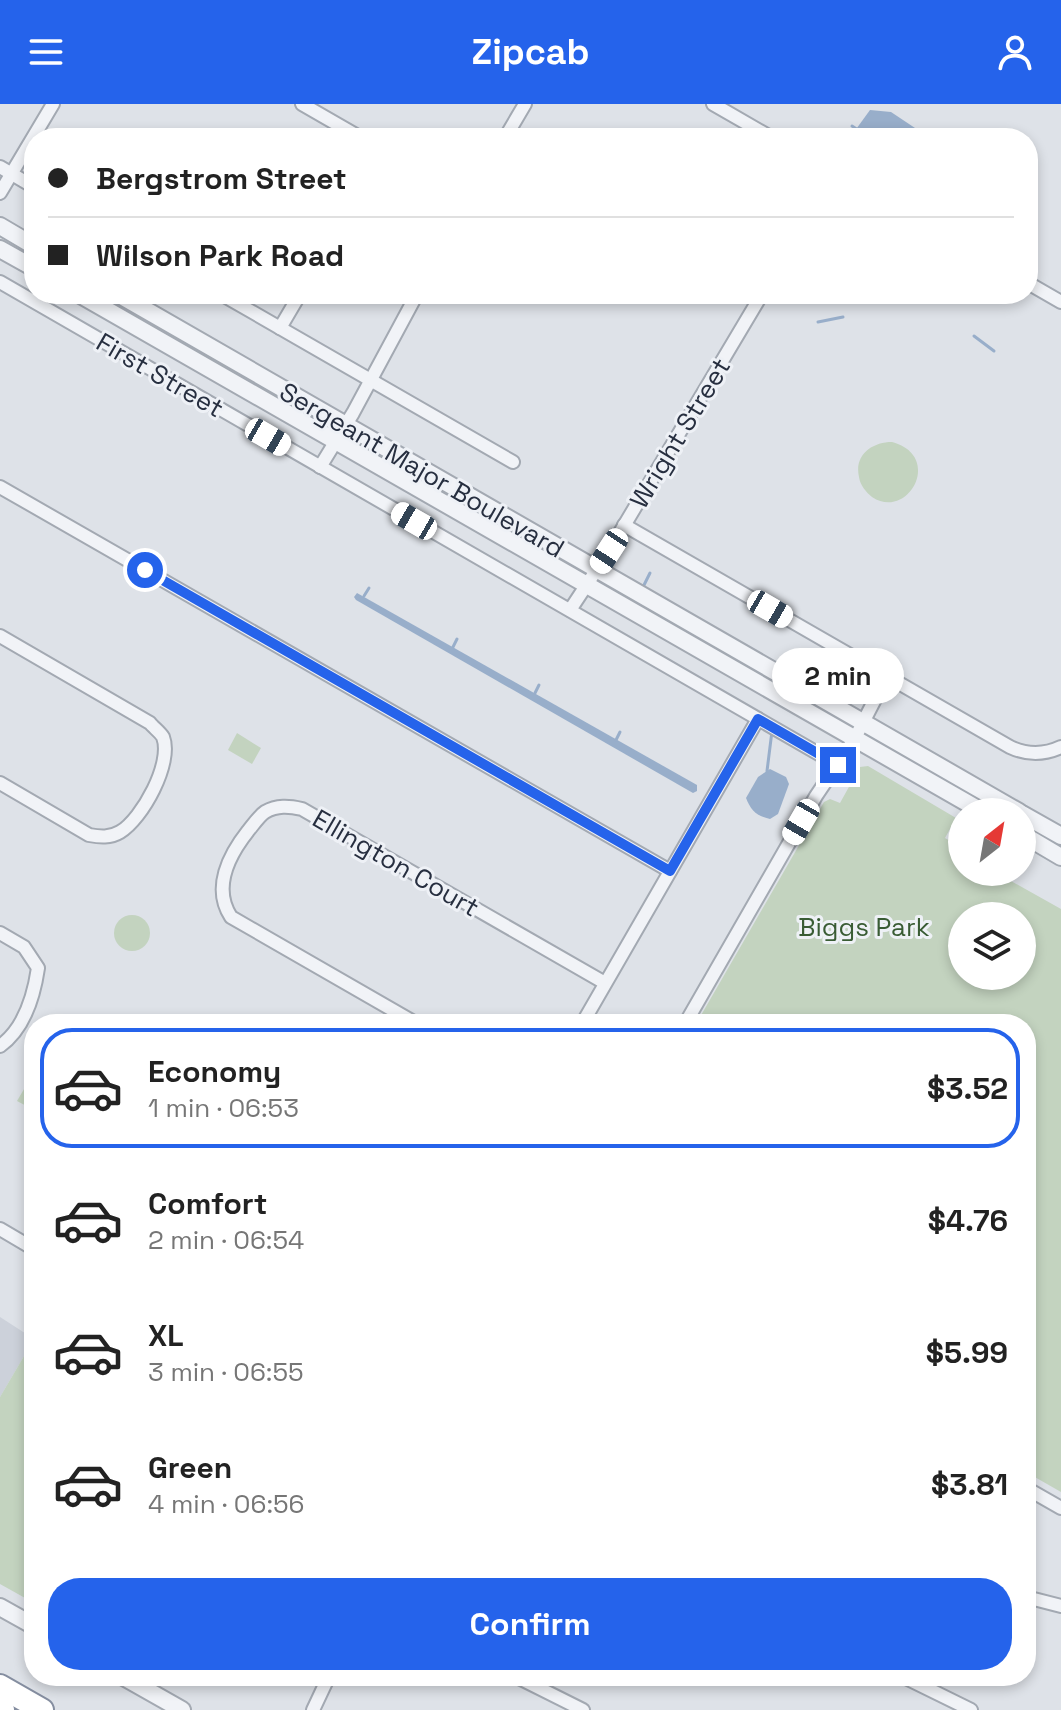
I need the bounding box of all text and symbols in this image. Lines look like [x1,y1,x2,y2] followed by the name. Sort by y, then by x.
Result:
[471,29,590,75] text: Zipcab
[24,30,68,74] icon: menu
[993,30,1037,74] icon: person
[96,159,347,198] text: Bergstrom Street
[96,236,344,275] text: Wilson Park Road
[90,325,230,425] street label: First Street
[622,352,738,514] street label: Wright Street
[273,374,571,566] street label: Sergeant Major Boulevard
[241,415,295,459] car
[387,499,441,543] car
[586,524,632,578] car
[127,552,163,588] route start
[743,587,797,631] car
[772,649,904,705] callout: 2 min
[804,659,872,693] text: 2 min
[820,747,856,783] route end
[779,795,823,849] car
[948,798,1036,886] north arrow
[948,798,1036,990] map controls
[307,802,485,924] street label: Ellington Court
[948,902,1036,990] button: layers
[798,910,930,944] park label: Biggs Park
[52,1052,124,1124] icon: car
[148,1052,281,1091] text: Economy
[927,1069,1008,1108] text: $3.52
[148,1091,299,1125] text: 1 min · 06:53
[52,1184,124,1256] icon: car
[148,1184,267,1223] text: Comfort
[928,1201,1008,1240] text: $4.76
[148,1223,304,1257] text: 2 min · 06:54
[52,1316,124,1388] icon: car
[148,1316,184,1355] text: XL
[926,1333,1008,1372] text: $5.99
[148,1355,304,1389] text: 3 min · 06:55
[52,1448,124,1520] icon: car
[148,1448,232,1487] text: Green
[931,1465,1008,1504] text: $3.81
[148,1487,304,1521] text: 4 min · 06:56
[48,1578,1012,1670] button: Confirm

